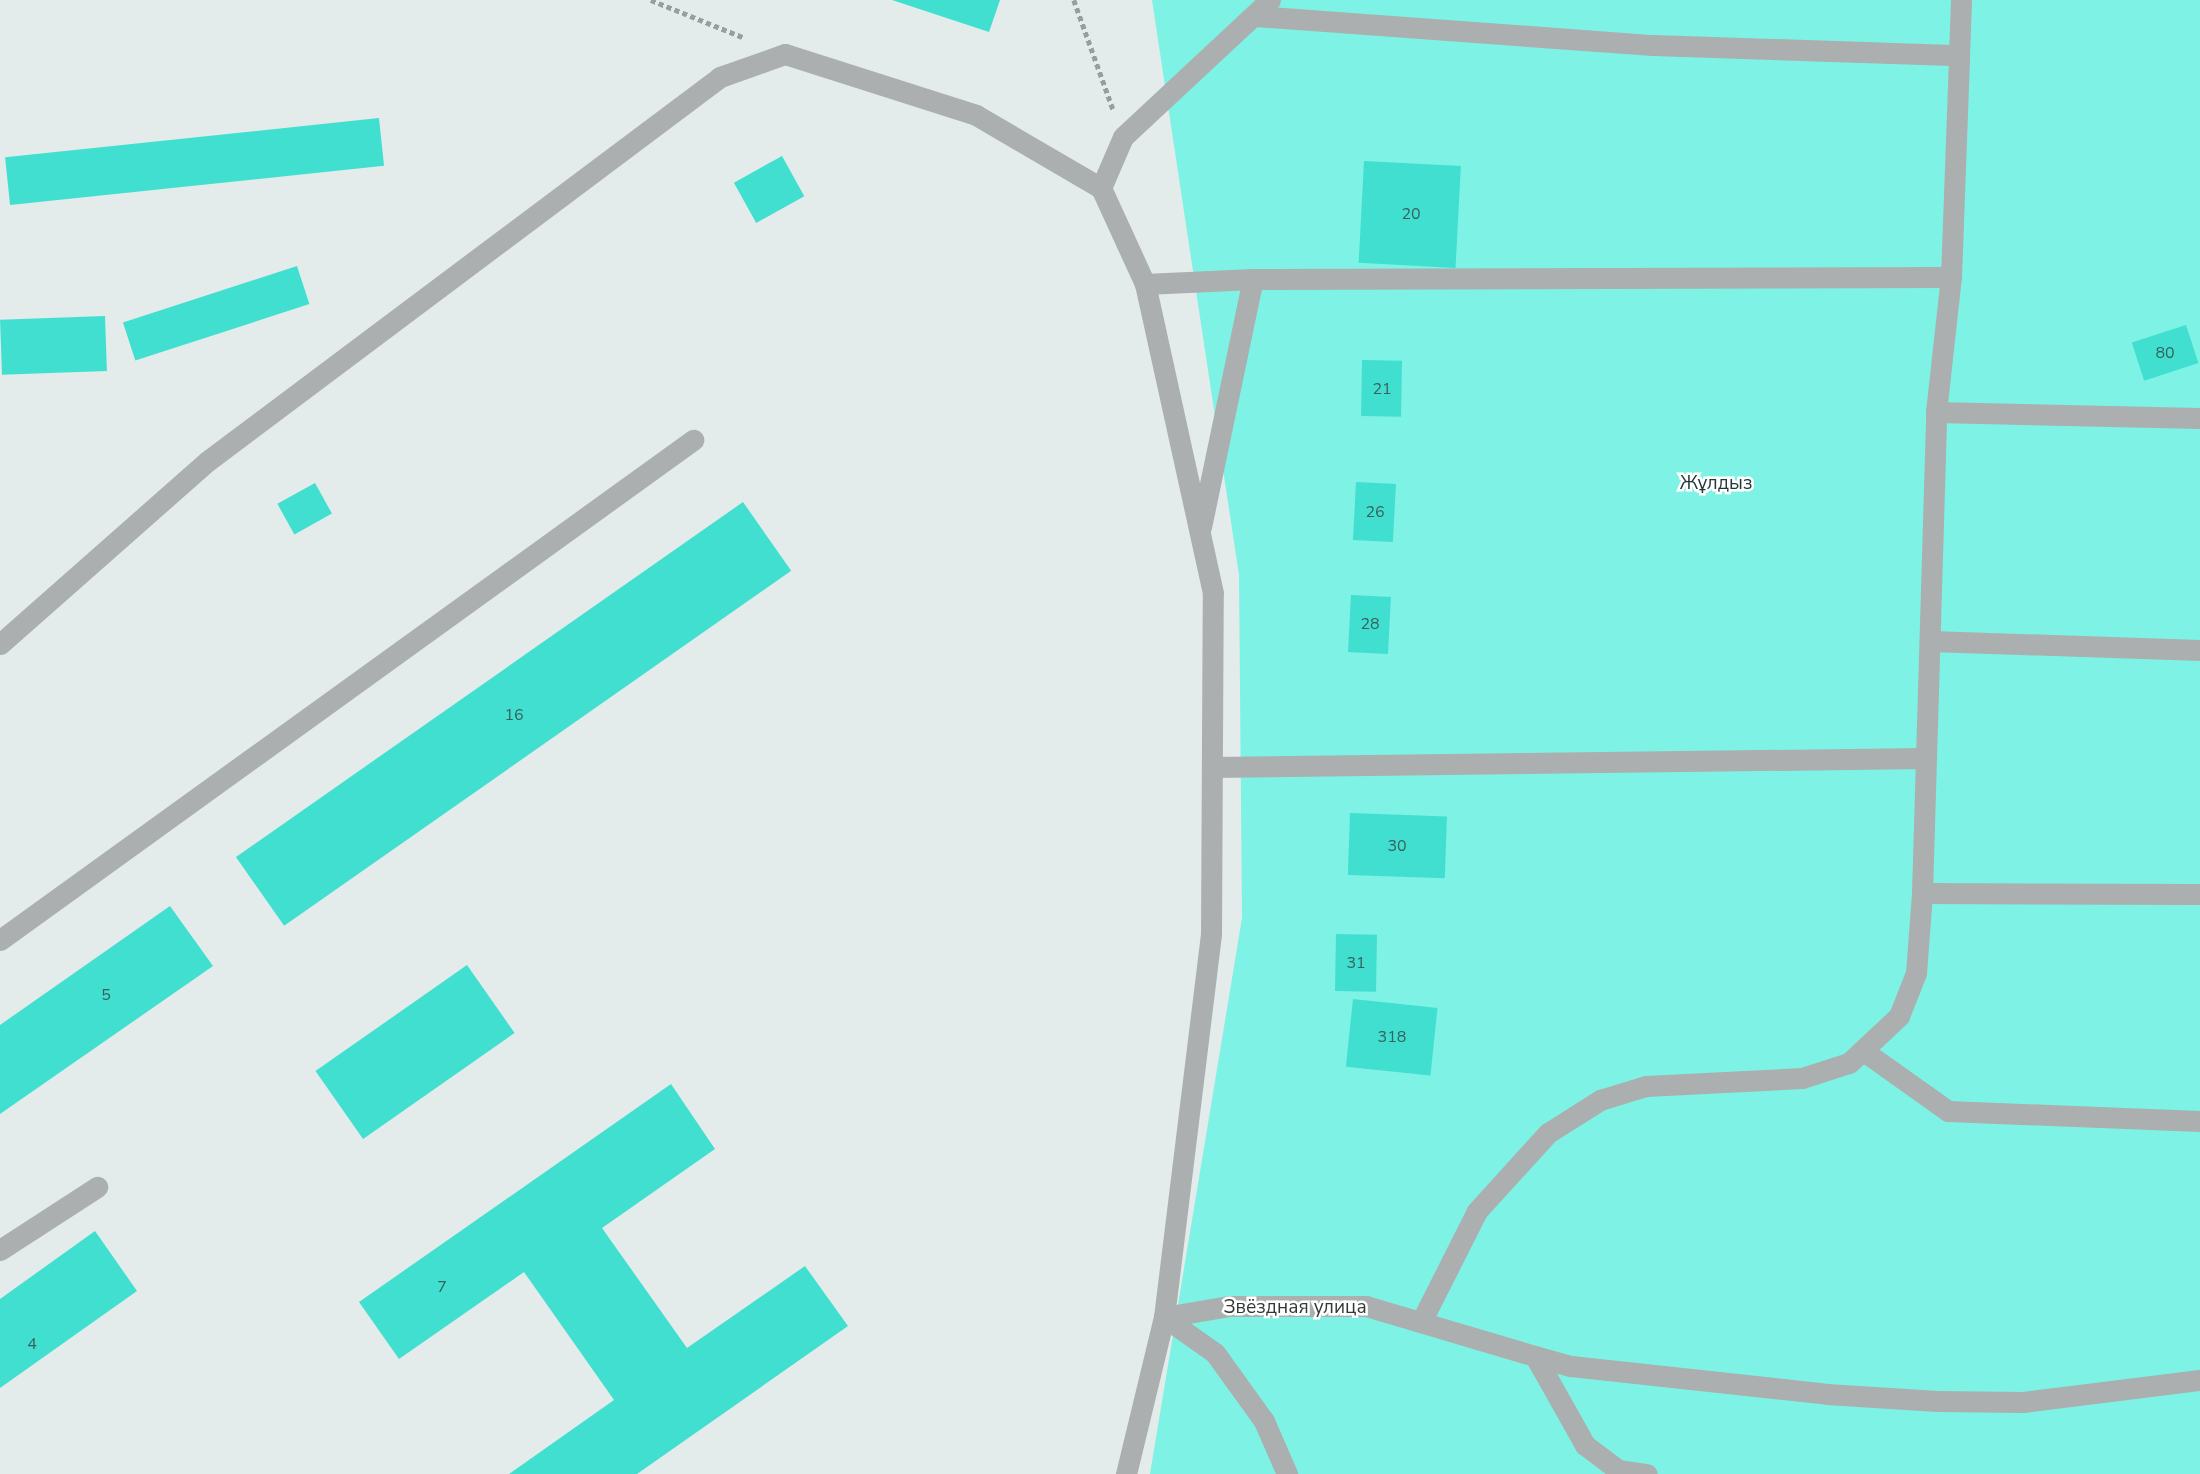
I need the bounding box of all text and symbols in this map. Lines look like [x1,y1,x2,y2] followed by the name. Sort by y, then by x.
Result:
[1401,204,1421,224] house number: 20
[2155,343,2175,363] house number: 80
[1372,379,1392,399] house number: 21
[1680,473,1752,495] park label: Жұлдыз
[1365,502,1385,522] house number: 26
[1360,614,1380,634] house number: 28
[504,705,524,725] house number: 16
[1387,836,1407,856] house number: 30
[1346,953,1366,973] house number: 31
[101,985,111,1005] house number: 5
[1378,1027,1406,1047] house number: 318
[437,1277,447,1297] house number: 7
[1223,1297,1367,1319] street label: Звёздная улица
[27,1334,37,1354] house number: 4

